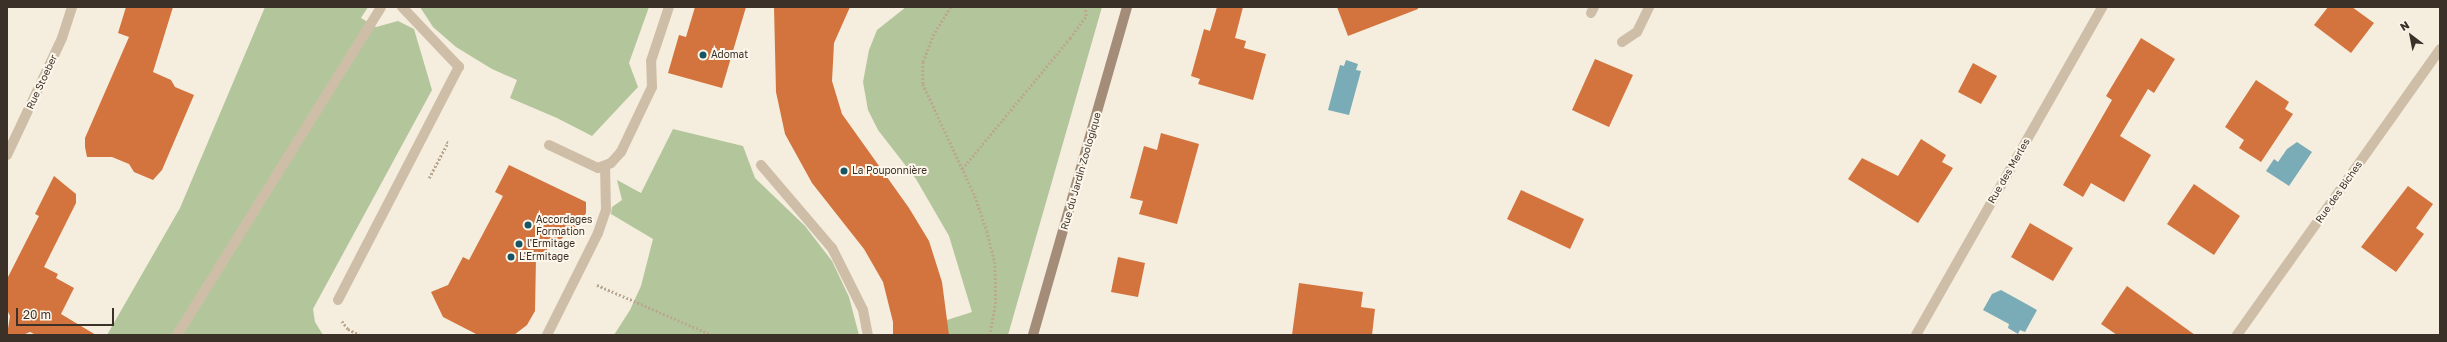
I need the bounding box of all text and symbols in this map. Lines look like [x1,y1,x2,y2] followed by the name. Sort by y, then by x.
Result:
[2391,16,2431,56] north arrow
[2397,18,2411,33] text: N
[711,49,748,61] place label: Adomat
[698,50,708,60] marker: Adomat
[24,53,60,111] street label: Rue Stoeber
[1058,111,1104,231] street label: Rue du Jardin Zoologique
[1986,136,2032,206] street label: Rue des Merles
[2313,159,2365,225] street label: Rue des Biches
[852,165,927,177] place label: La Pouponnière
[839,166,849,176] marker: La Pouponnière
[536,213,592,236] place label: Accordages Formation
[523,220,533,230] marker: Accordages Formation
[527,238,575,250] place label: l'Ermitage
[514,239,524,249] marker: l'Ermitage
[519,251,569,263] place label: L'Ermitage
[506,252,516,262] marker: L'Ermitage
[18,300,116,326] scale bar
[23,307,51,322] text: 20 m

